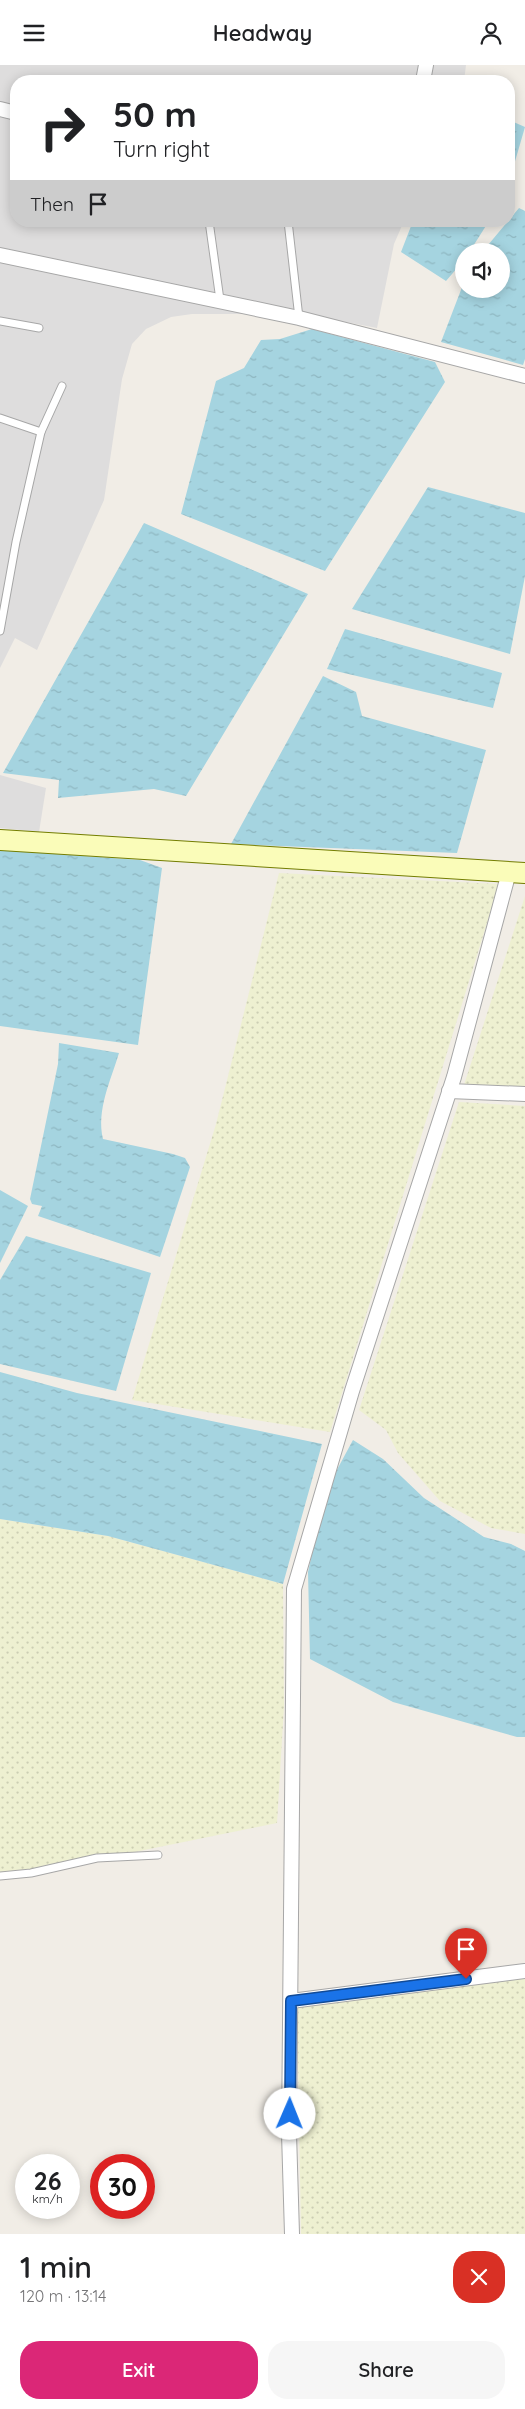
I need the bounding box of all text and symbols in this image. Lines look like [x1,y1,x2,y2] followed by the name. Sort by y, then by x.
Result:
[20,19,48,47] icon: menu
[213,19,312,47] text: Headway
[477,19,505,47] icon: person
[113,92,197,136] text: 50 m
[30,95,95,160] icon: right
[113,135,210,163] text: Turn right
[84,190,112,218] icon: arrive
[30,192,74,216] text: Then
[455,243,510,298] map controls
[455,243,510,298] button: sound
[445,1928,487,1979] pin
[452,1935,480,1963] icon: arrive
[263,2087,315,2139] position arrow
[90,2154,155,2219] speed limit sign: 30
[33,2165,62,2196] text: 26
[32,2191,63,2206] text: km/h
[20,2248,92,2286] text: 1 min
[453,2251,505,2303] button: close
[20,2286,107,2306] text: 120 m · 13:14
[20,2341,258,2399] button: Exit
[268,2341,505,2399] button: Share

